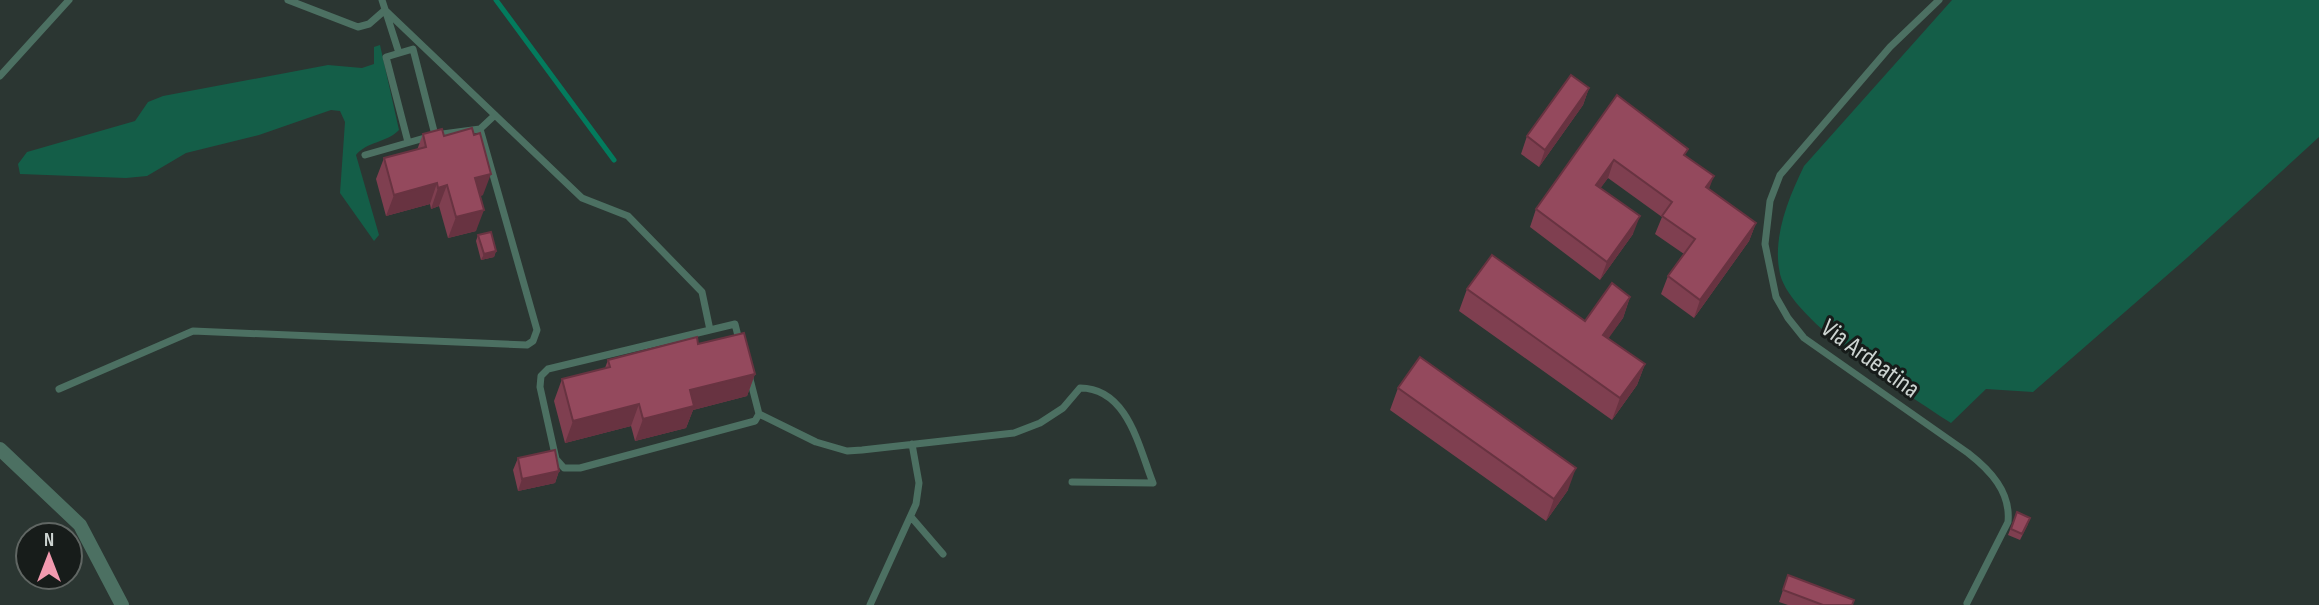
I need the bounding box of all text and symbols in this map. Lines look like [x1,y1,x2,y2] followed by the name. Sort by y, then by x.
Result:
[1815,313,1925,405] street label: Via Ardeatina
[14,521,84,591] north arrow
[44,529,54,552] text: N

